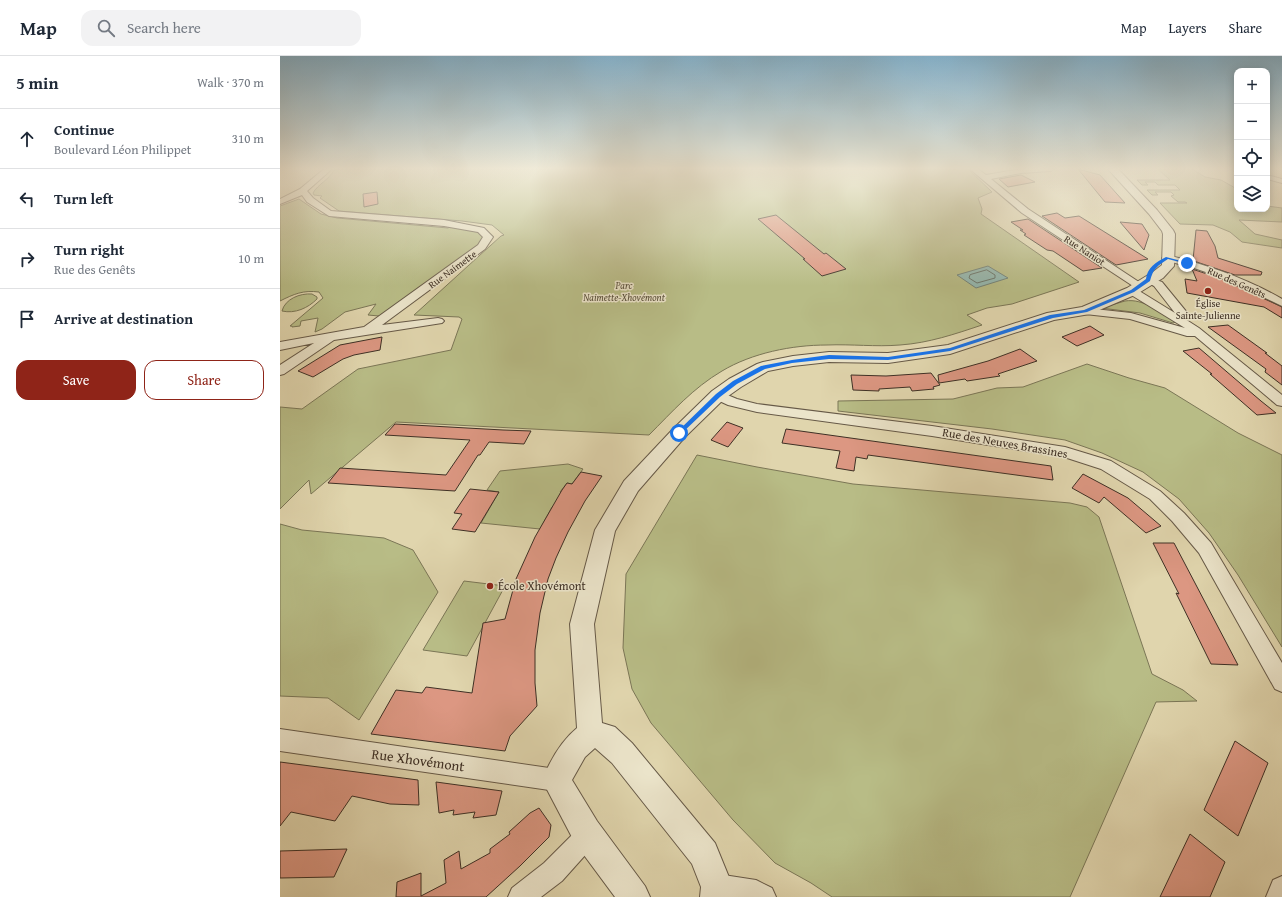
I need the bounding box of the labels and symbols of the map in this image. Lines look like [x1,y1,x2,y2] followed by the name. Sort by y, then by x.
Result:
[1061,231,1109,270] street label: Rue Naniot
[425,246,480,292] street label: Rue Naimette
[1178,254,1196,272] route end
[1205,263,1268,302] street label: Rue des Genêts
[583,278,666,305] park label: Parc Naimette-Xhovémont
[1203,286,1213,296] marker: Église Sainte-Julienne
[1176,296,1241,323] place label: Église Sainte-Julienne
[941,423,1069,462] street label: Rue des Neuves Brassines
[670,424,688,442] route start
[498,577,586,594] place label: École Xhovémont
[485,581,495,591] marker: École Xhovémont
[370,744,466,776] street label: Rue Xhovémont

